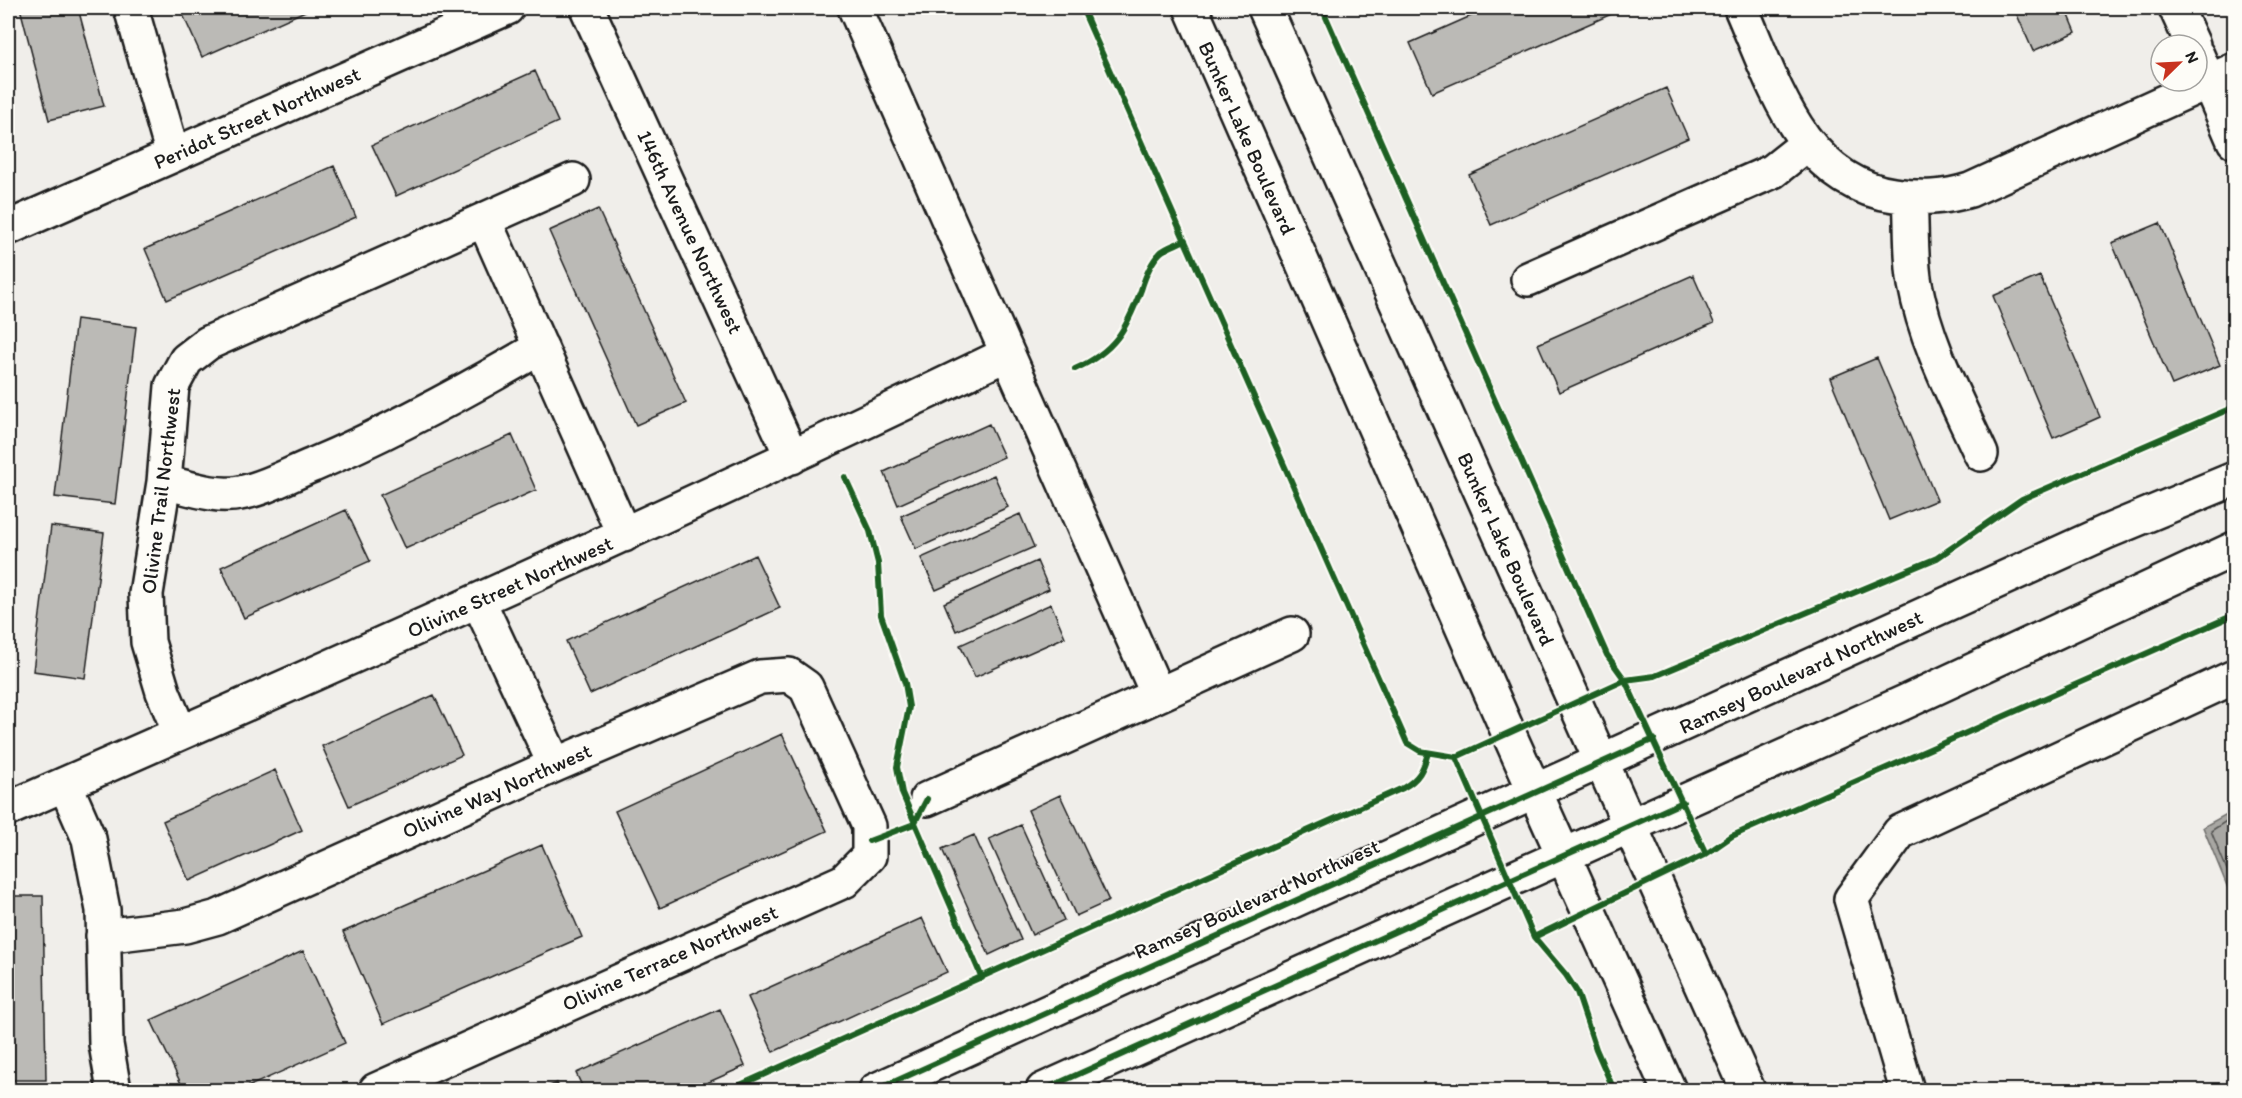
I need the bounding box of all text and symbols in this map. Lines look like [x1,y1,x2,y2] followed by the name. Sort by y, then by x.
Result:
[2149,33,2209,93] north arrow
[1194,37,1301,238] street label: Bunker Lake Boulevard
[2181,48,2203,66] text: N
[150,61,364,174] street label: Peridot Street Northwest
[632,126,749,338] street label: 146th Avenue Northwest
[135,386,186,595] street label: Olivine Trail Northwest
[1453,448,1560,649] street label: Bunker Lake Boulevard
[403,530,617,643] street label: Olivine Street Northwest
[1675,604,1927,739] street label: Ramsey Boulevard Northwest
[398,737,595,844] street label: Olivine Way Northwest
[1130,833,1383,964] street label: Ramsey Boulevard Northwest
[558,899,781,1016] street label: Olivine Terrace Northwest

